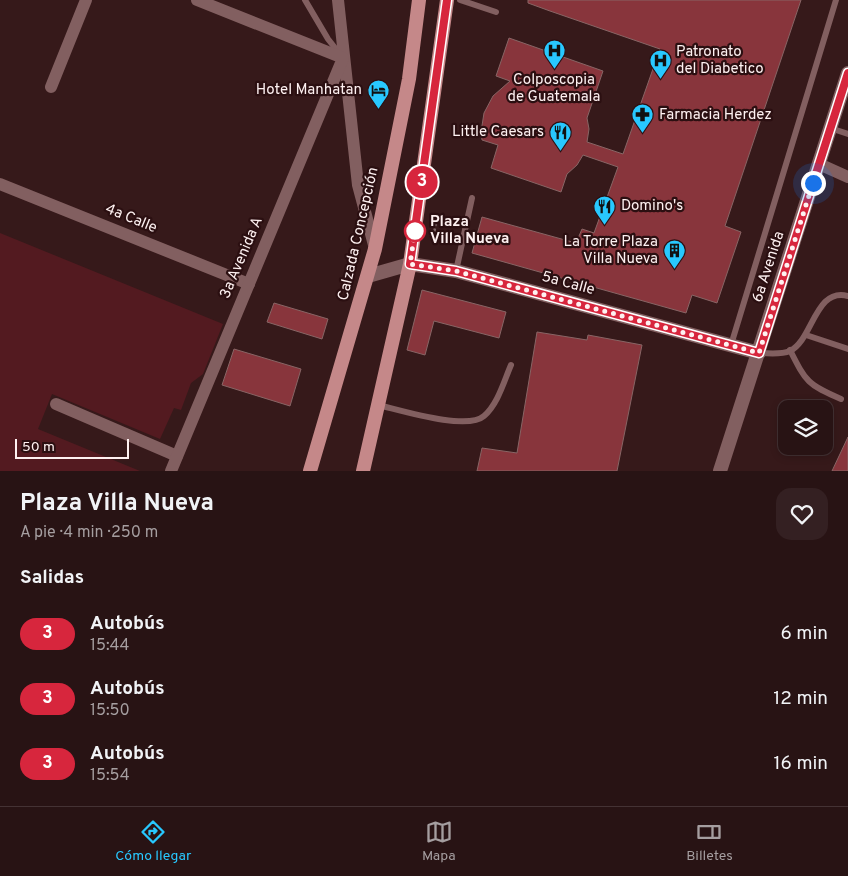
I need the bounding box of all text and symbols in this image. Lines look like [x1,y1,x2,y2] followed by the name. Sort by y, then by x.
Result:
[542,39,566,70] hospital icon: Colposcopia de Guatemala
[676,43,764,79] place label: Patronato del Diabetico
[648,49,672,80] hospital icon: Patronato del Diabetico
[508,71,600,107] place label: Colposcopia de Guatemala
[366,78,390,109] hotel icon: Hotel Manhatan
[256,81,362,100] place label: Hotel Manhatan
[631,103,655,134] pharmacy icon: Farmacia Herdez
[659,106,772,125] place label: Farmacia Herdez
[548,120,572,151] restaurant icon: Little Caesars
[452,123,544,142] place label: Little Caesars
[334,165,384,303] street label: Calzada Concepción
[406,166,438,198] line badge: 3
[417,170,427,193] text: 3
[801,171,826,196] your location
[593,194,617,225] restaurant icon: Domino's
[621,197,683,216] place label: Domino's
[102,200,160,238] street label: 4a Calle
[430,213,509,249] place label: Plaza Villa Nueva
[216,214,268,302] street label: 3a Avenida A
[404,220,426,242] marker: Plaza Villa Nueva
[749,229,789,305] street label: 6a Avenida
[564,233,658,269] place label: La Torre Plaza Villa Nueva
[662,239,686,270] building icon: La Torre Plaza Villa Nueva
[539,268,597,300] street label: 5a Calle
[778,400,833,455] map controls
[778,400,833,455] button: layers
[15,436,129,459] scale bar
[22,439,55,456] text: 50 m
[776,488,828,540] button: heart
[20,489,214,519] text: Plaza Villa Nueva
[20,523,158,543] text: A pie · 4 min · 250 m
[20,566,84,590] text: Salidas
[90,612,165,636] text: Autobús
[42,622,53,645] text: 3
[781,622,828,646] text: 6 min
[90,636,129,656] text: 15:44
[90,677,165,701] text: Autobús
[42,687,53,710] text: 3
[773,687,828,711] text: 12 min
[90,701,130,721] text: 15:50
[90,742,165,766] text: Autobús
[42,752,53,775] text: 3
[773,752,828,776] text: 16 min
[90,766,130,786] text: 15:54
[115,818,191,865] tab: Cómo llegar
[422,818,456,865] tab: Mapa
[686,818,733,865] tab: Billetes

